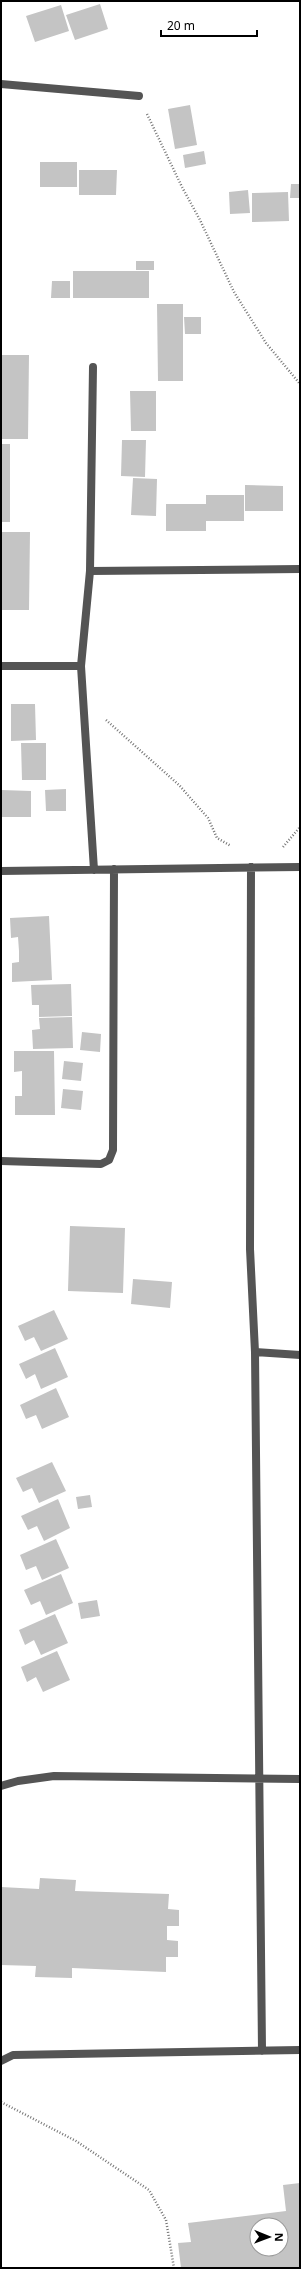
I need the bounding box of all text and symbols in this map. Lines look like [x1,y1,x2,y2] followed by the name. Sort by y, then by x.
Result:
[161,12,257,38] scale bar
[167,17,195,34] text: 20 m
[249,2217,289,2257] north arrow
[272,2233,287,2242] text: N

